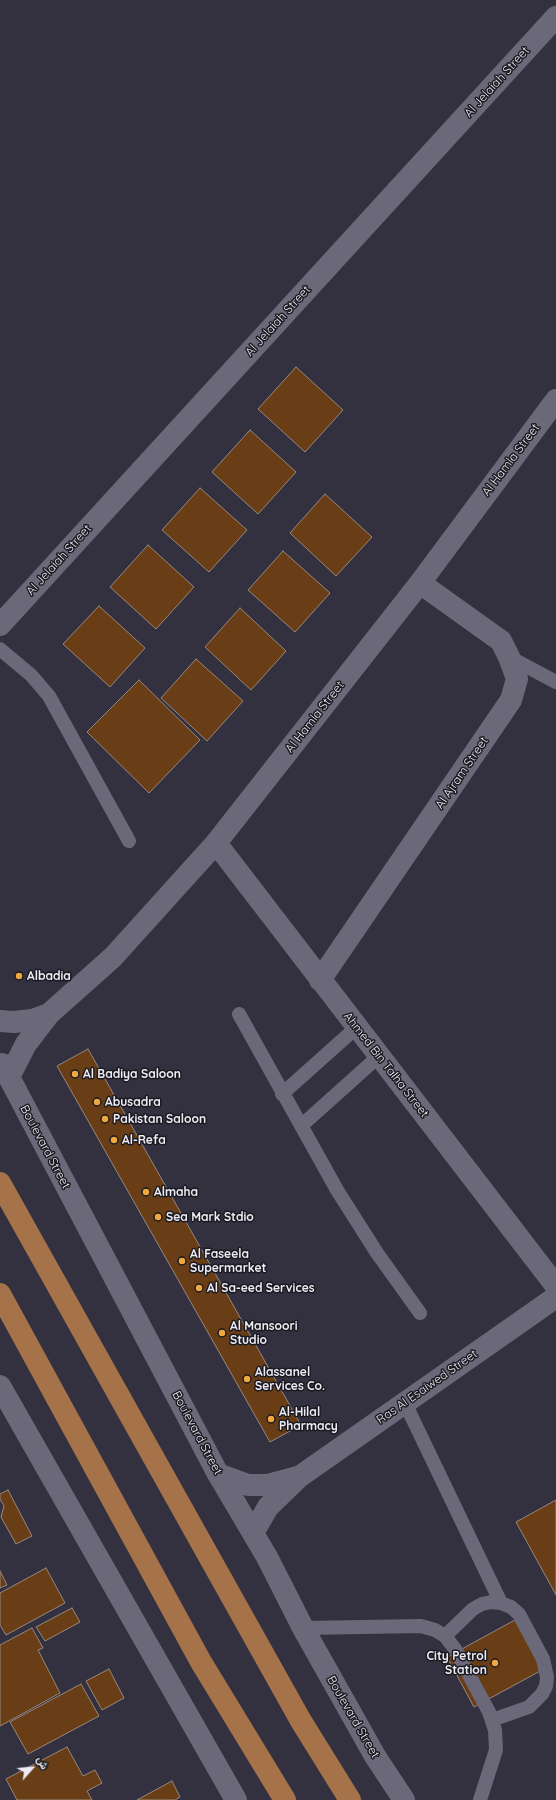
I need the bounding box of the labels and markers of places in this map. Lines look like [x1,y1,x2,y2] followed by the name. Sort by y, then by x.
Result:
[27,969,71,983] place label: Albadia
[14,971,24,981] marker: Albadia
[83,1067,181,1081] place label: Al Badiya Saloon
[70,1069,80,1079] marker: Al Badiya Saloon
[105,1095,161,1109] place label: Abusadra
[92,1097,102,1107] marker: Abusadra
[113,1112,206,1126] place label: Pakistan Saloon
[100,1114,110,1124] marker: Pakistan Saloon
[122,1133,166,1147] place label: Al-Refa
[109,1135,119,1145] marker: Al-Refa
[154,1185,198,1199] place label: Almaha
[141,1187,151,1197] marker: Almaha
[166,1210,254,1224] place label: Sea Mark Stdio
[153,1212,163,1222] marker: Sea Mark Stdio
[190,1247,266,1275] place label: Al Faseela Supermarket
[177,1256,187,1266] marker: Al Faseela Supermarket
[207,1281,315,1295] place label: Al Sa-eed Services
[194,1283,204,1293] marker: Al Sa-eed Services
[230,1319,298,1347] place label: Al Mansoori Studio
[217,1328,227,1338] marker: Al Mansoori Studio
[255,1365,325,1393] place label: Alassanel Services Co.
[242,1374,252,1384] marker: Alassanel Services Co.
[279,1405,338,1433] place label: Al-Hilal Pharmacy
[266,1414,276,1424] marker: Al-Hilal Pharmacy
[427,1649,487,1677] place label: City Petrol Station
[490,1658,500,1668] marker: City Petrol Station

